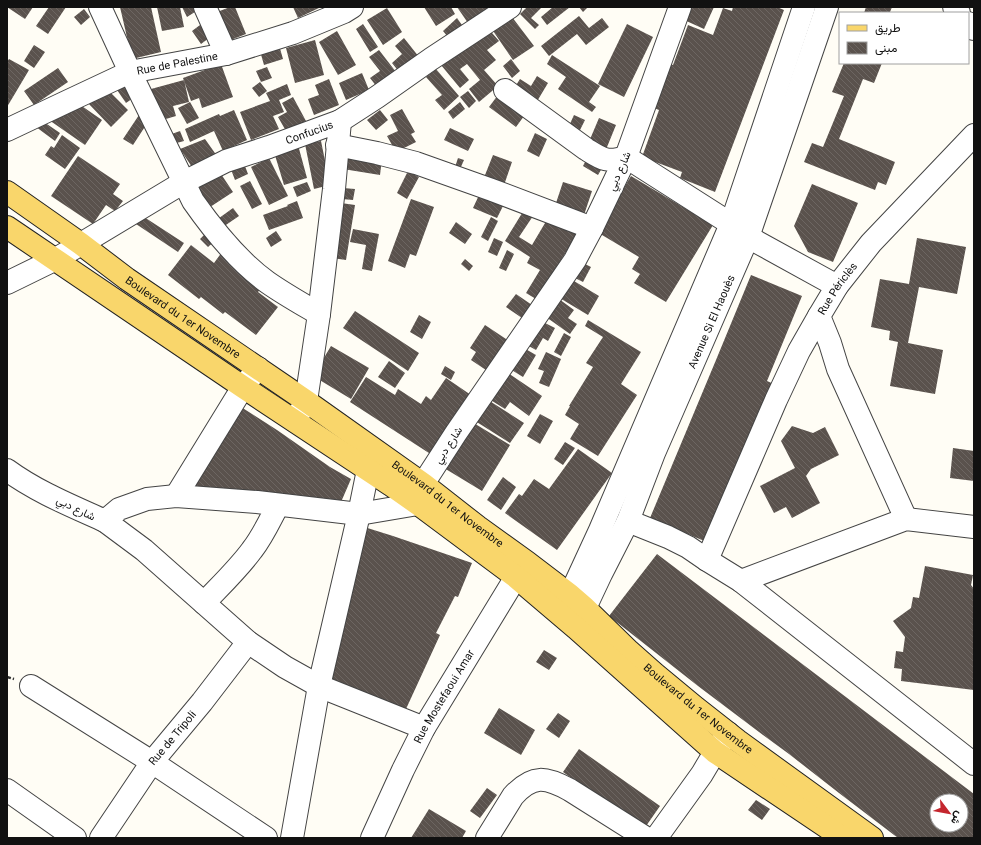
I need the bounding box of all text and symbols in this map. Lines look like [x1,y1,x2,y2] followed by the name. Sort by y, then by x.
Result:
[839,12,969,64] legend
[875,20,901,38] text: طريق
[875,40,897,58] text: مبنى
[136,49,219,81] street label: Rue de Palestine
[284,117,336,150] street label: Confucius
[604,149,637,194] street label: شارع دبي
[814,259,863,319] street label: Rue Périclès
[685,272,741,372] street label: Avenue Si El Haouès
[121,273,243,364] street label: Boulevard du 1er Novembre
[431,423,468,468] street label: شارع دبي
[387,457,507,553] street label: Boulevard du 1er Novembre
[53,493,98,526] street label: شارع دبي
[410,647,480,747] street label: Rue Mostefaoui Amar
[639,660,756,759] street label: Boulevard du 1er Novembre
[145,708,201,770] street label: Rue de Tripoli
[929,793,969,833] north arrow
[945,807,967,828] text: ش

